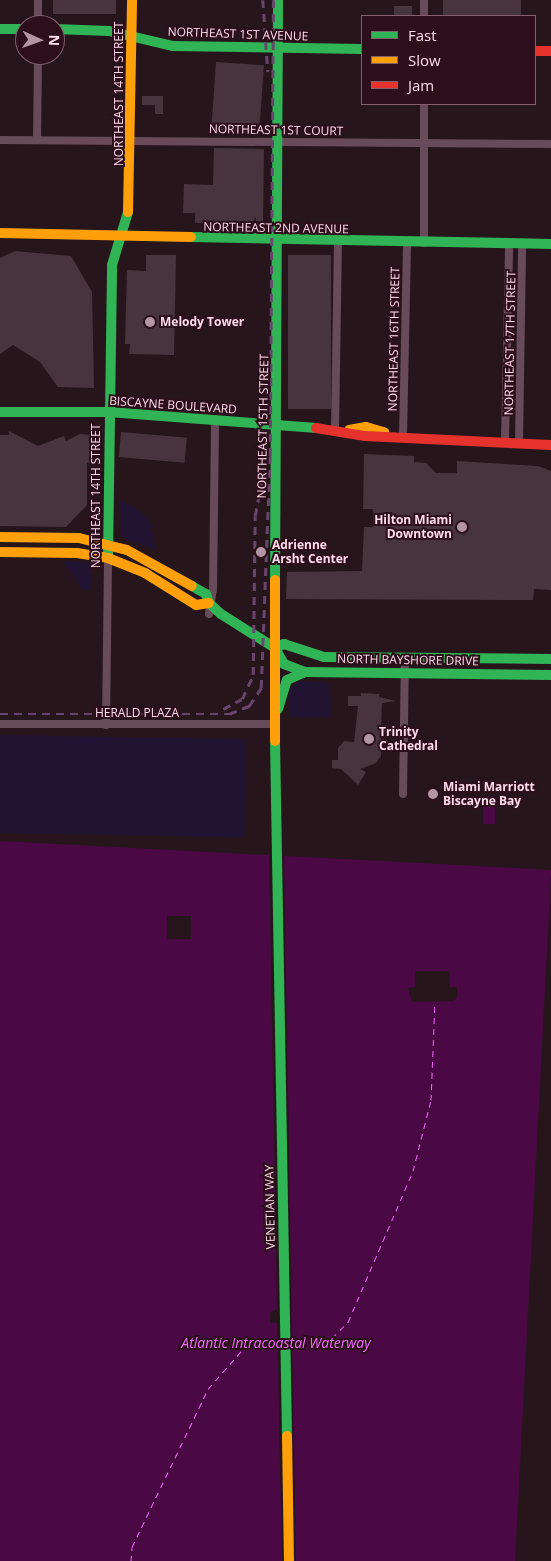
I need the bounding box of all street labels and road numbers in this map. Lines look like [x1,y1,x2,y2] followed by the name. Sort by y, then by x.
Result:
[112,22,126,166] street label: NORTHEAST 14TH STREET
[167,24,309,44] street label: NORTHEAST 1ST AVENUE
[209,122,343,138] street label: NORTHEAST 1ST COURT
[203,220,349,236] street label: NORTHEAST 2ND AVENUE
[386,267,402,411] street label: NORTHEAST 16TH STREET
[502,271,518,415] street label: NORTHEAST 17TH STREET
[255,354,271,498] street label: NORTHEAST 15TH STREET
[109,393,237,417] street label: BISCAYNE BOULEVARD
[89,424,103,568] street label: NORTHEAST 14TH STREET
[337,652,479,668] street label: NORTH BAYSHORE DRIVE
[95,706,179,720] street label: HERALD PLAZA
[262,1165,278,1249] street label: VENETIAN WAY

